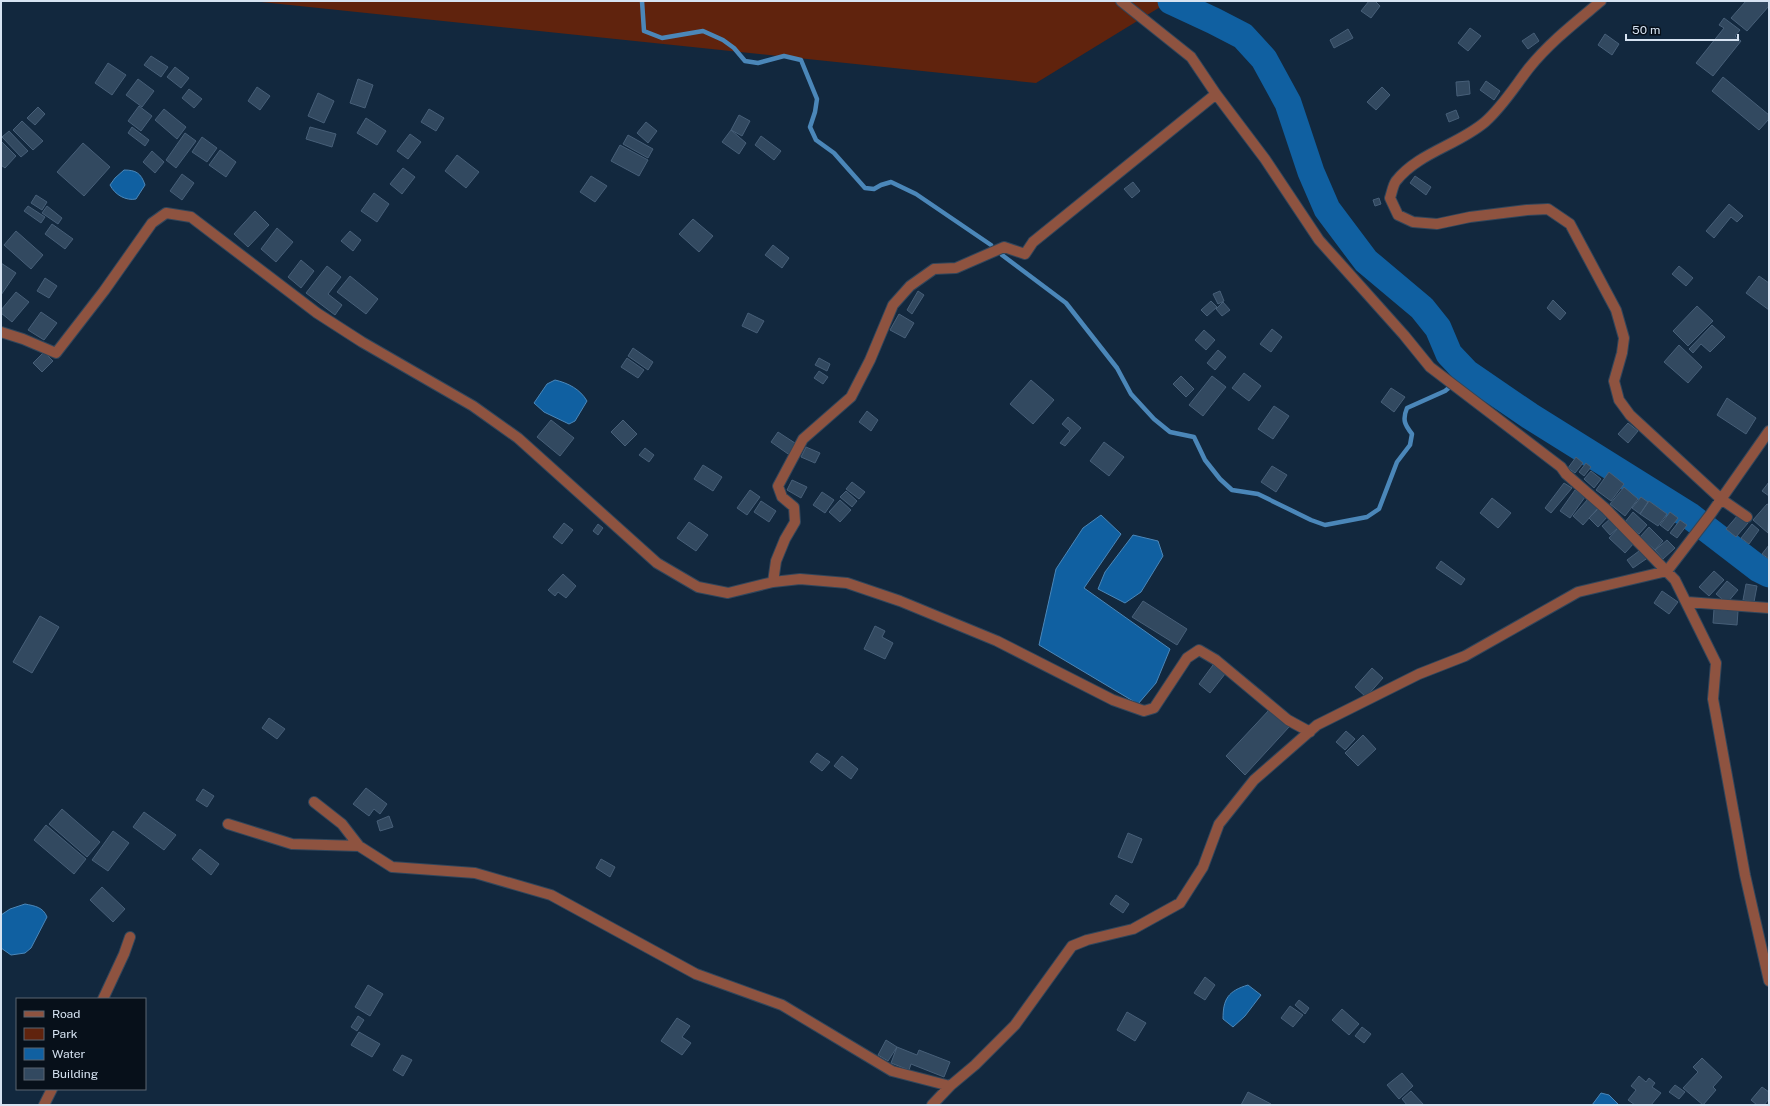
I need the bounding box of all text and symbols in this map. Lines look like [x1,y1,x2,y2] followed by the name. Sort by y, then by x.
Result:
[1626,16,1738,42] scale bar
[1632,23,1660,37] text: 50 m
[16,998,146,1090] legend
[52,1007,80,1021] text: Road
[52,1027,78,1041] text: Park
[52,1047,86,1061] text: Water
[52,1067,98,1081] text: Building

